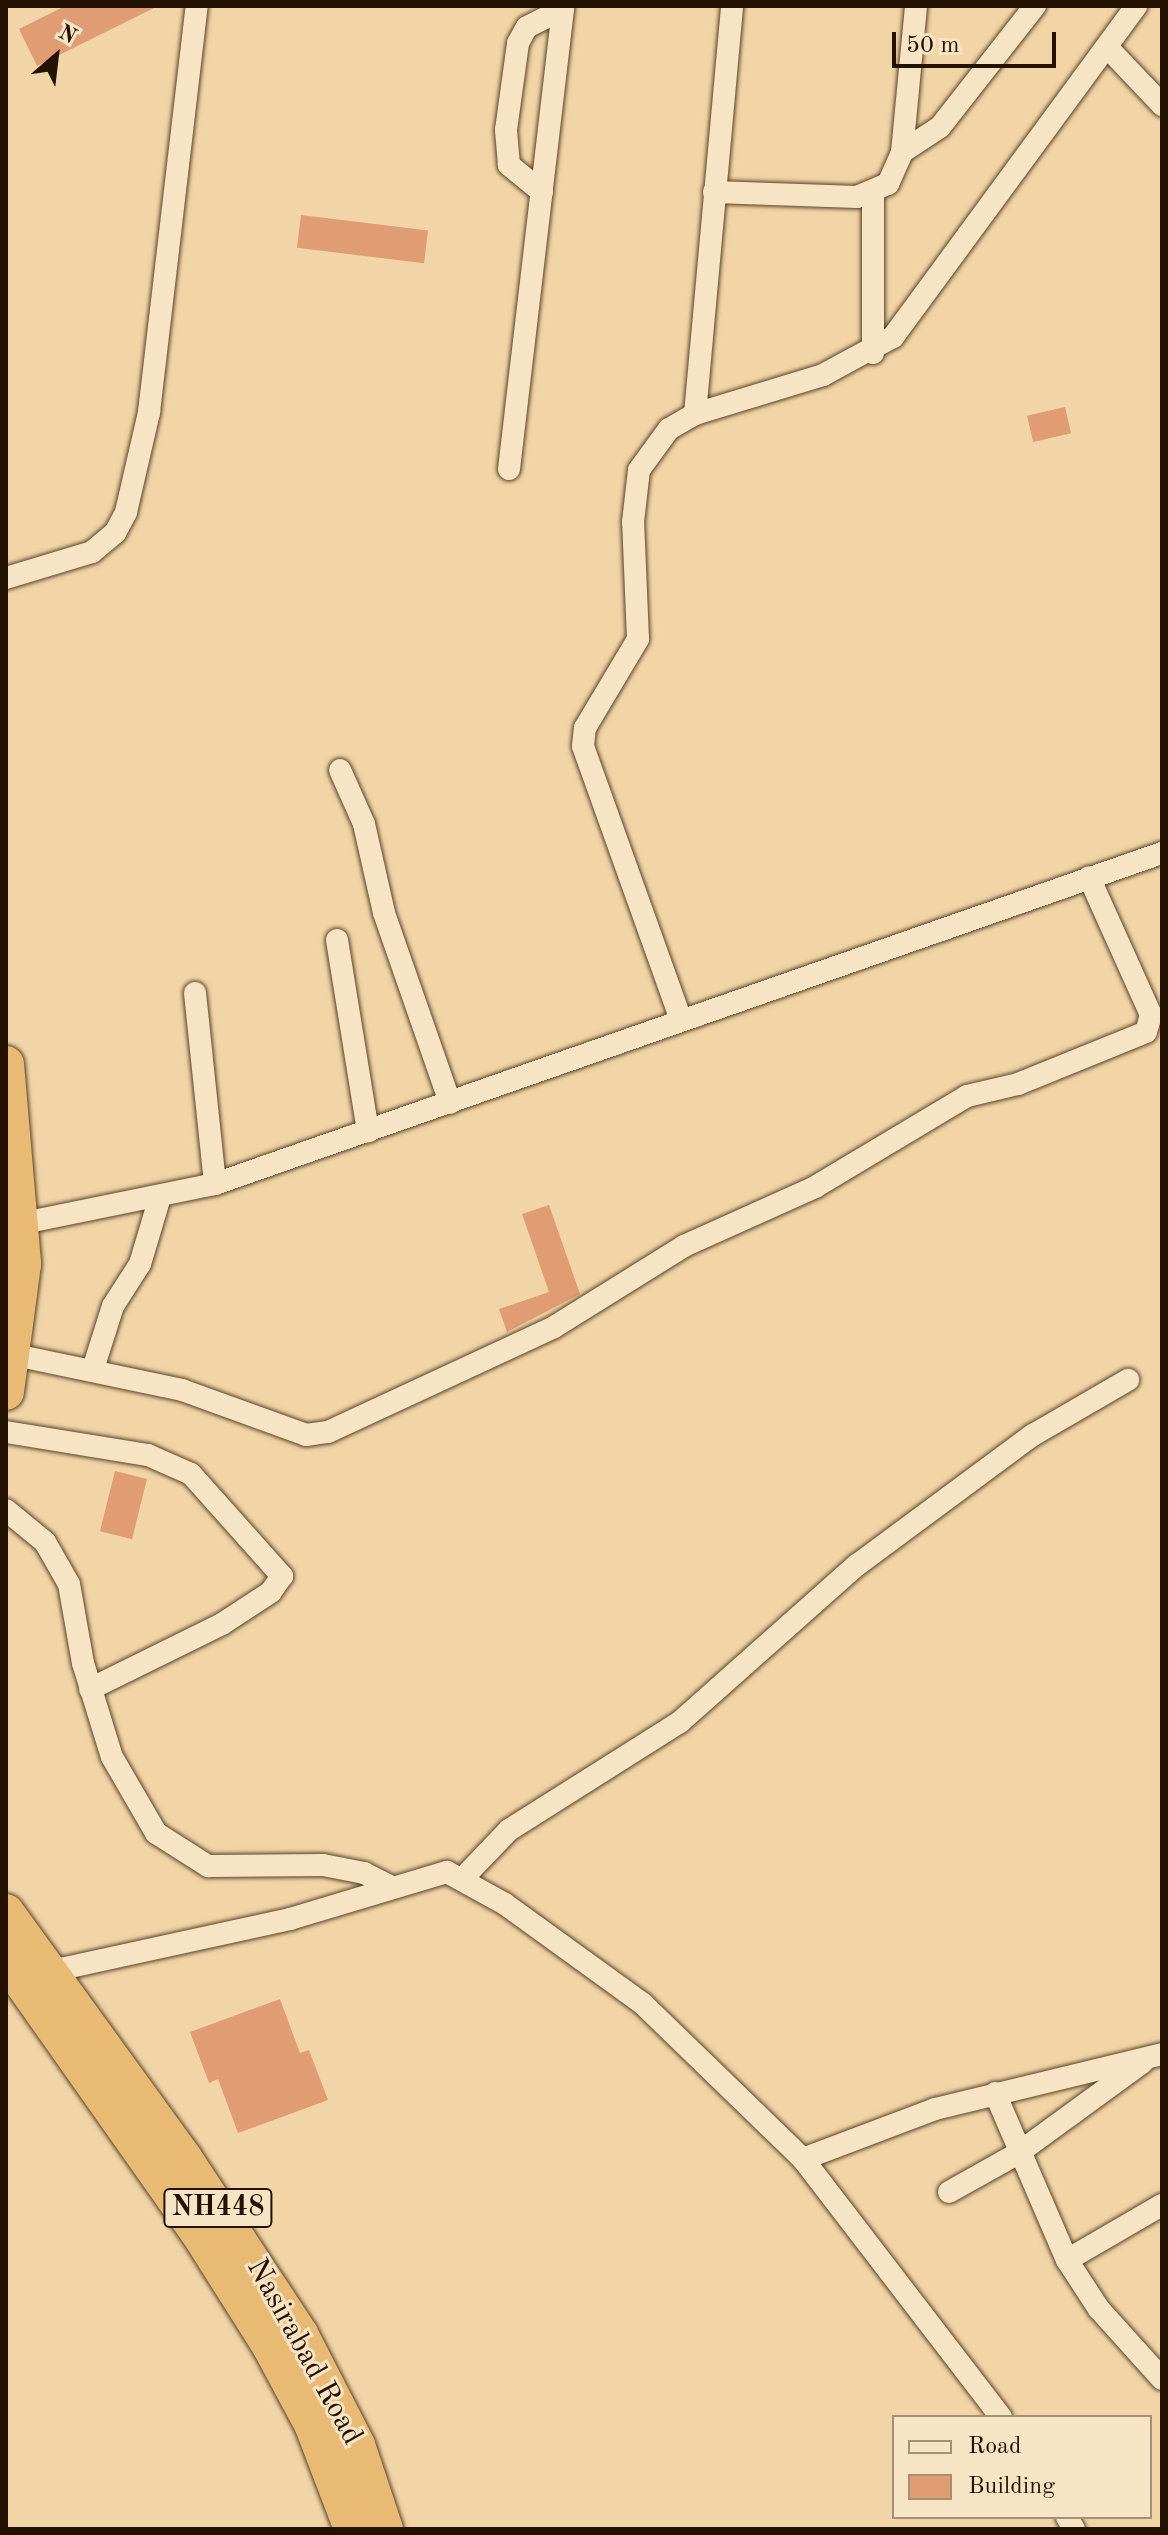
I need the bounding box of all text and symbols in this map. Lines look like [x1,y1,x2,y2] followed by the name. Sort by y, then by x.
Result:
[16,16,96,96] north arrow
[896,16,1060,66] scale bar
[55,21,80,48] text: N
[906,34,960,58] text: 50 m
[162,2184,274,2232] road number: NH448
[238,2253,370,2451] street label: Nasirabad Road
[892,2415,1152,2519] legend
[968,2435,1021,2459] text: Road
[968,2475,1055,2499] text: Building

